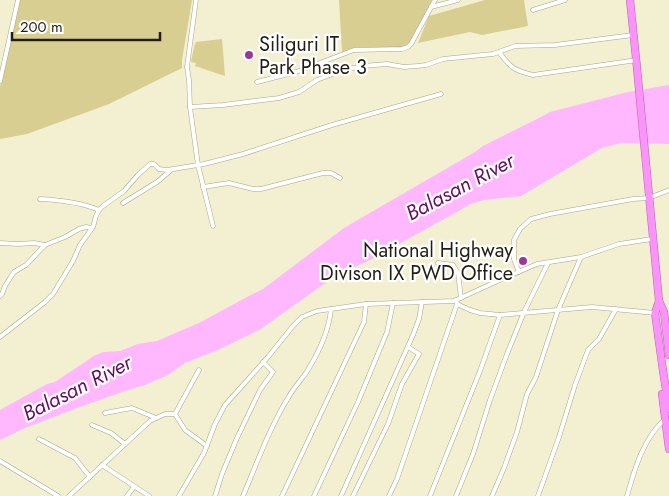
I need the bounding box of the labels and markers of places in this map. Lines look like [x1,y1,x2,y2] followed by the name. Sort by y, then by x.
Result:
[259,30,367,82] place label: Siliguri IT Park Phase 3
[243,49,255,61] marker: Siliguri IT Park Phase 3
[320,236,513,288] place label: National Highway Divison IX PWD Office
[517,255,529,267] marker: National Highway Divison IX PWD Office

